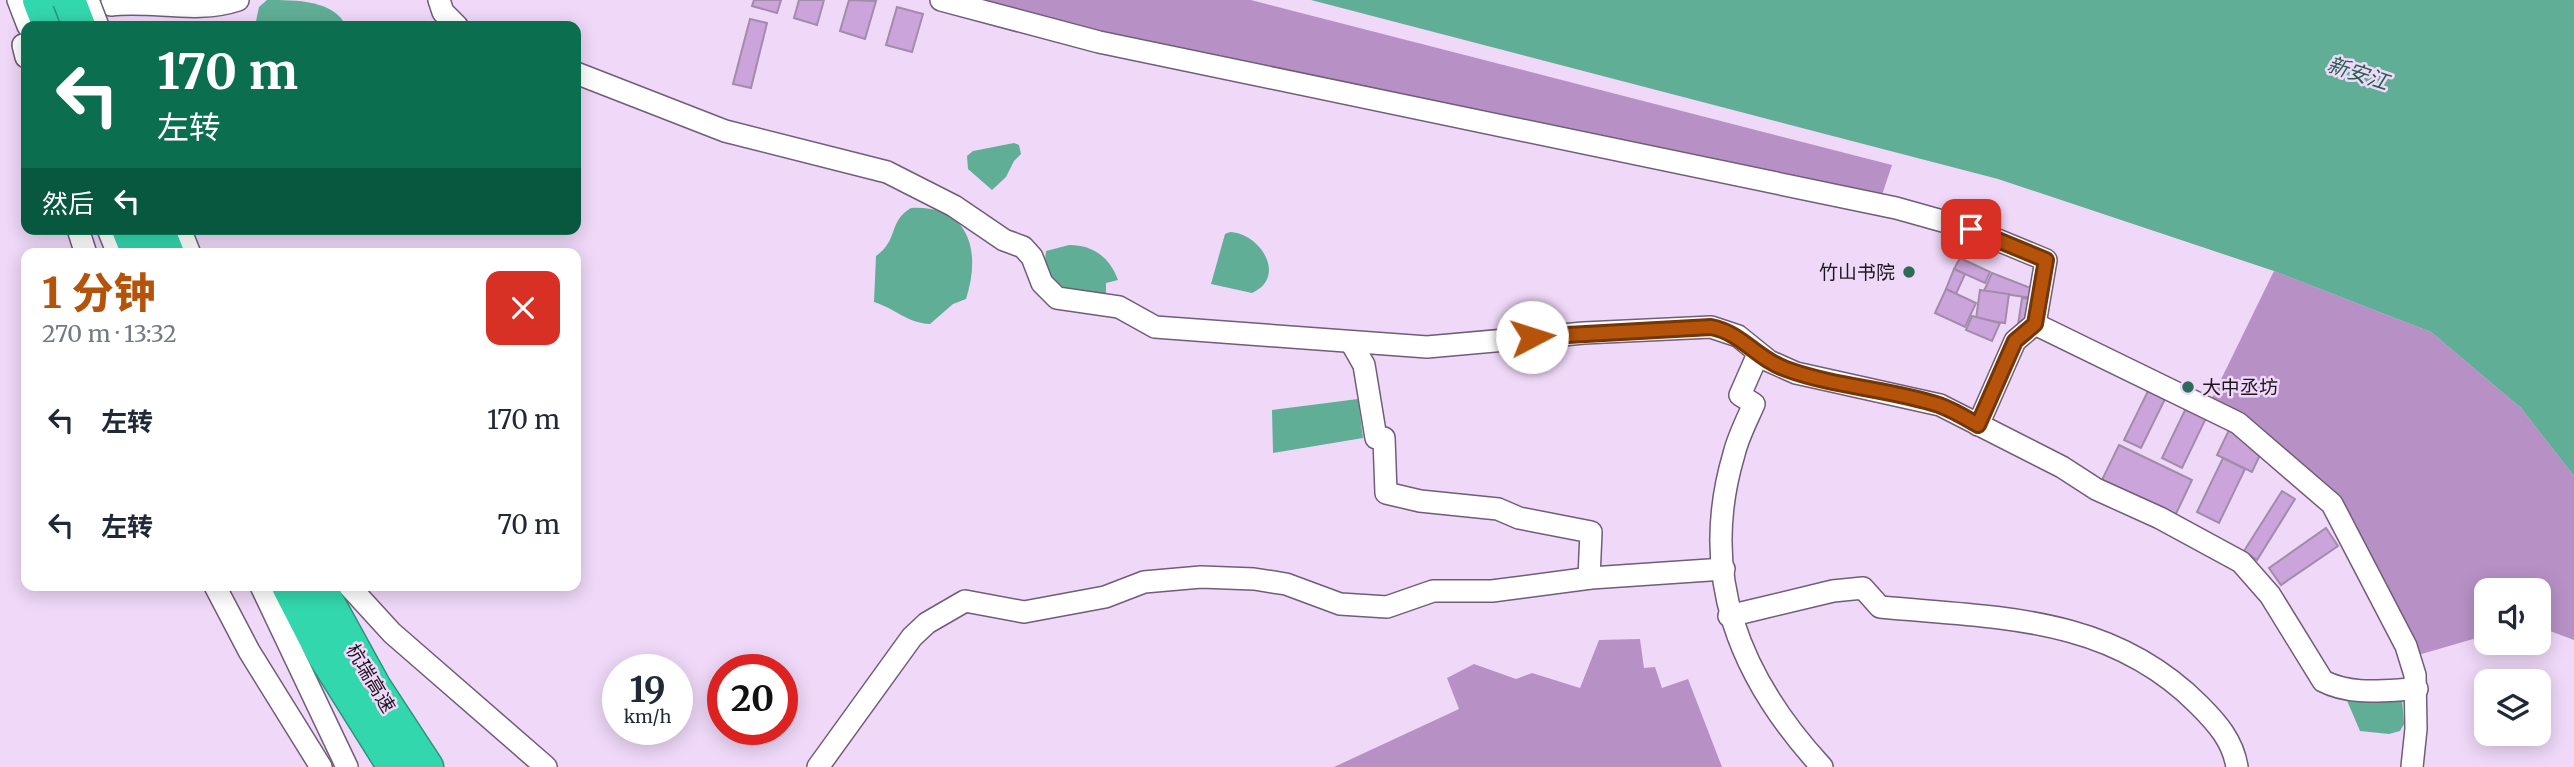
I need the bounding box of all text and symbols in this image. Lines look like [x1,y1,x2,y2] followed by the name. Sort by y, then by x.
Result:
[157,41,298,102] text: 170 m
[42,49,133,140] icon: left
[2324,50,2394,96] water label: 新安江
[157,108,221,148] text: 左转
[108,182,146,220] icon: left
[42,187,94,220] text: 然后
[1941,199,2001,259] pin
[1952,210,1990,248] icon: arrive
[1819,260,1895,284] place label: 竹山书院
[1901,264,1917,280] marker: 竹山书院
[42,267,156,319] text: 1 分钟
[486,271,560,345] button: close
[1495,300,1569,374] position arrow
[42,319,177,348] text: 270 m · 13:32
[2202,375,2278,399] place label: 大中丞坊
[2180,379,2196,395] marker: 大中丞坊
[42,401,80,439] icon: left
[487,403,560,436] text: 170 m
[101,405,153,438] text: 左转
[42,506,80,544] icon: left
[497,508,560,541] text: 70 m
[101,510,153,543] text: 左转
[2474,578,2551,746] map controls
[2474,578,2551,655] button: sound
[341,639,401,717] street label: 杭瑞高速
[707,654,798,745] speed limit sign: 20
[629,668,666,712] text: 19
[2474,669,2551,746] button: layers
[624,705,671,728] text: km/h

